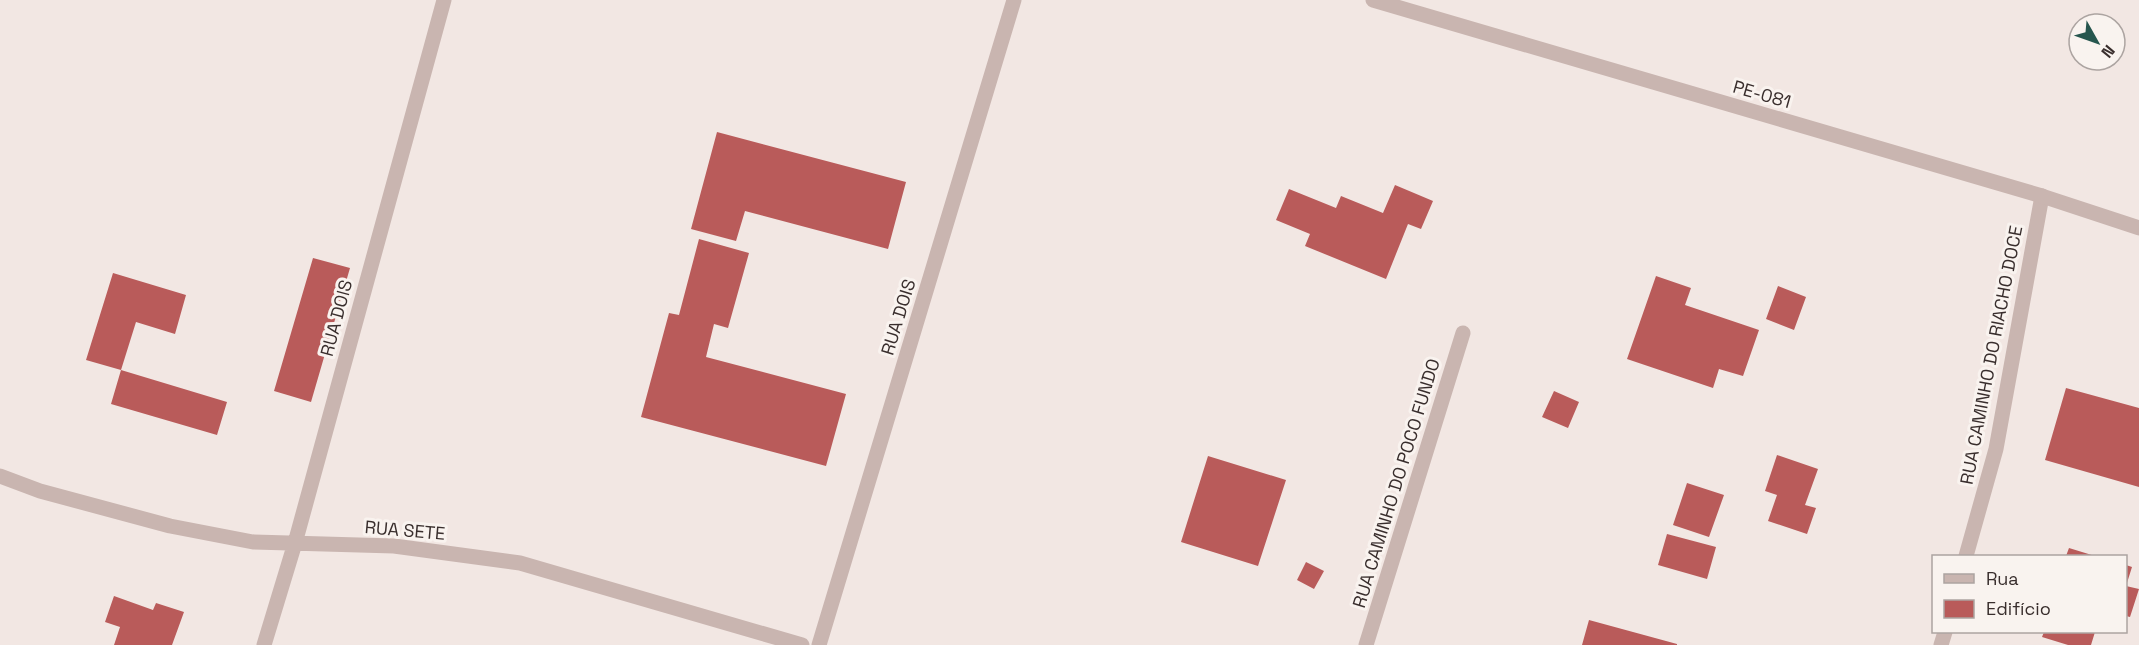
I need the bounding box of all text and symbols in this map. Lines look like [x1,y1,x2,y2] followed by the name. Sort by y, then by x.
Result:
[2067,12,2127,72] north arrow
[2097,40,2120,62] text: N
[1730,75,1794,113] street label: PE-081
[1955,224,2027,486] street label: RUA CAMINHO DO RIACHO DOCE
[876,276,920,358] street label: RUA DOIS
[315,277,357,359] street label: RUA DOIS
[1347,356,1445,610] street label: RUA CAMINHO DO POCO FUNDO
[364,515,446,545] street label: RUA SETE
[1932,555,2127,633] legend
[1986,567,2019,590] text: Rua
[1986,597,2051,620] text: Edifício

